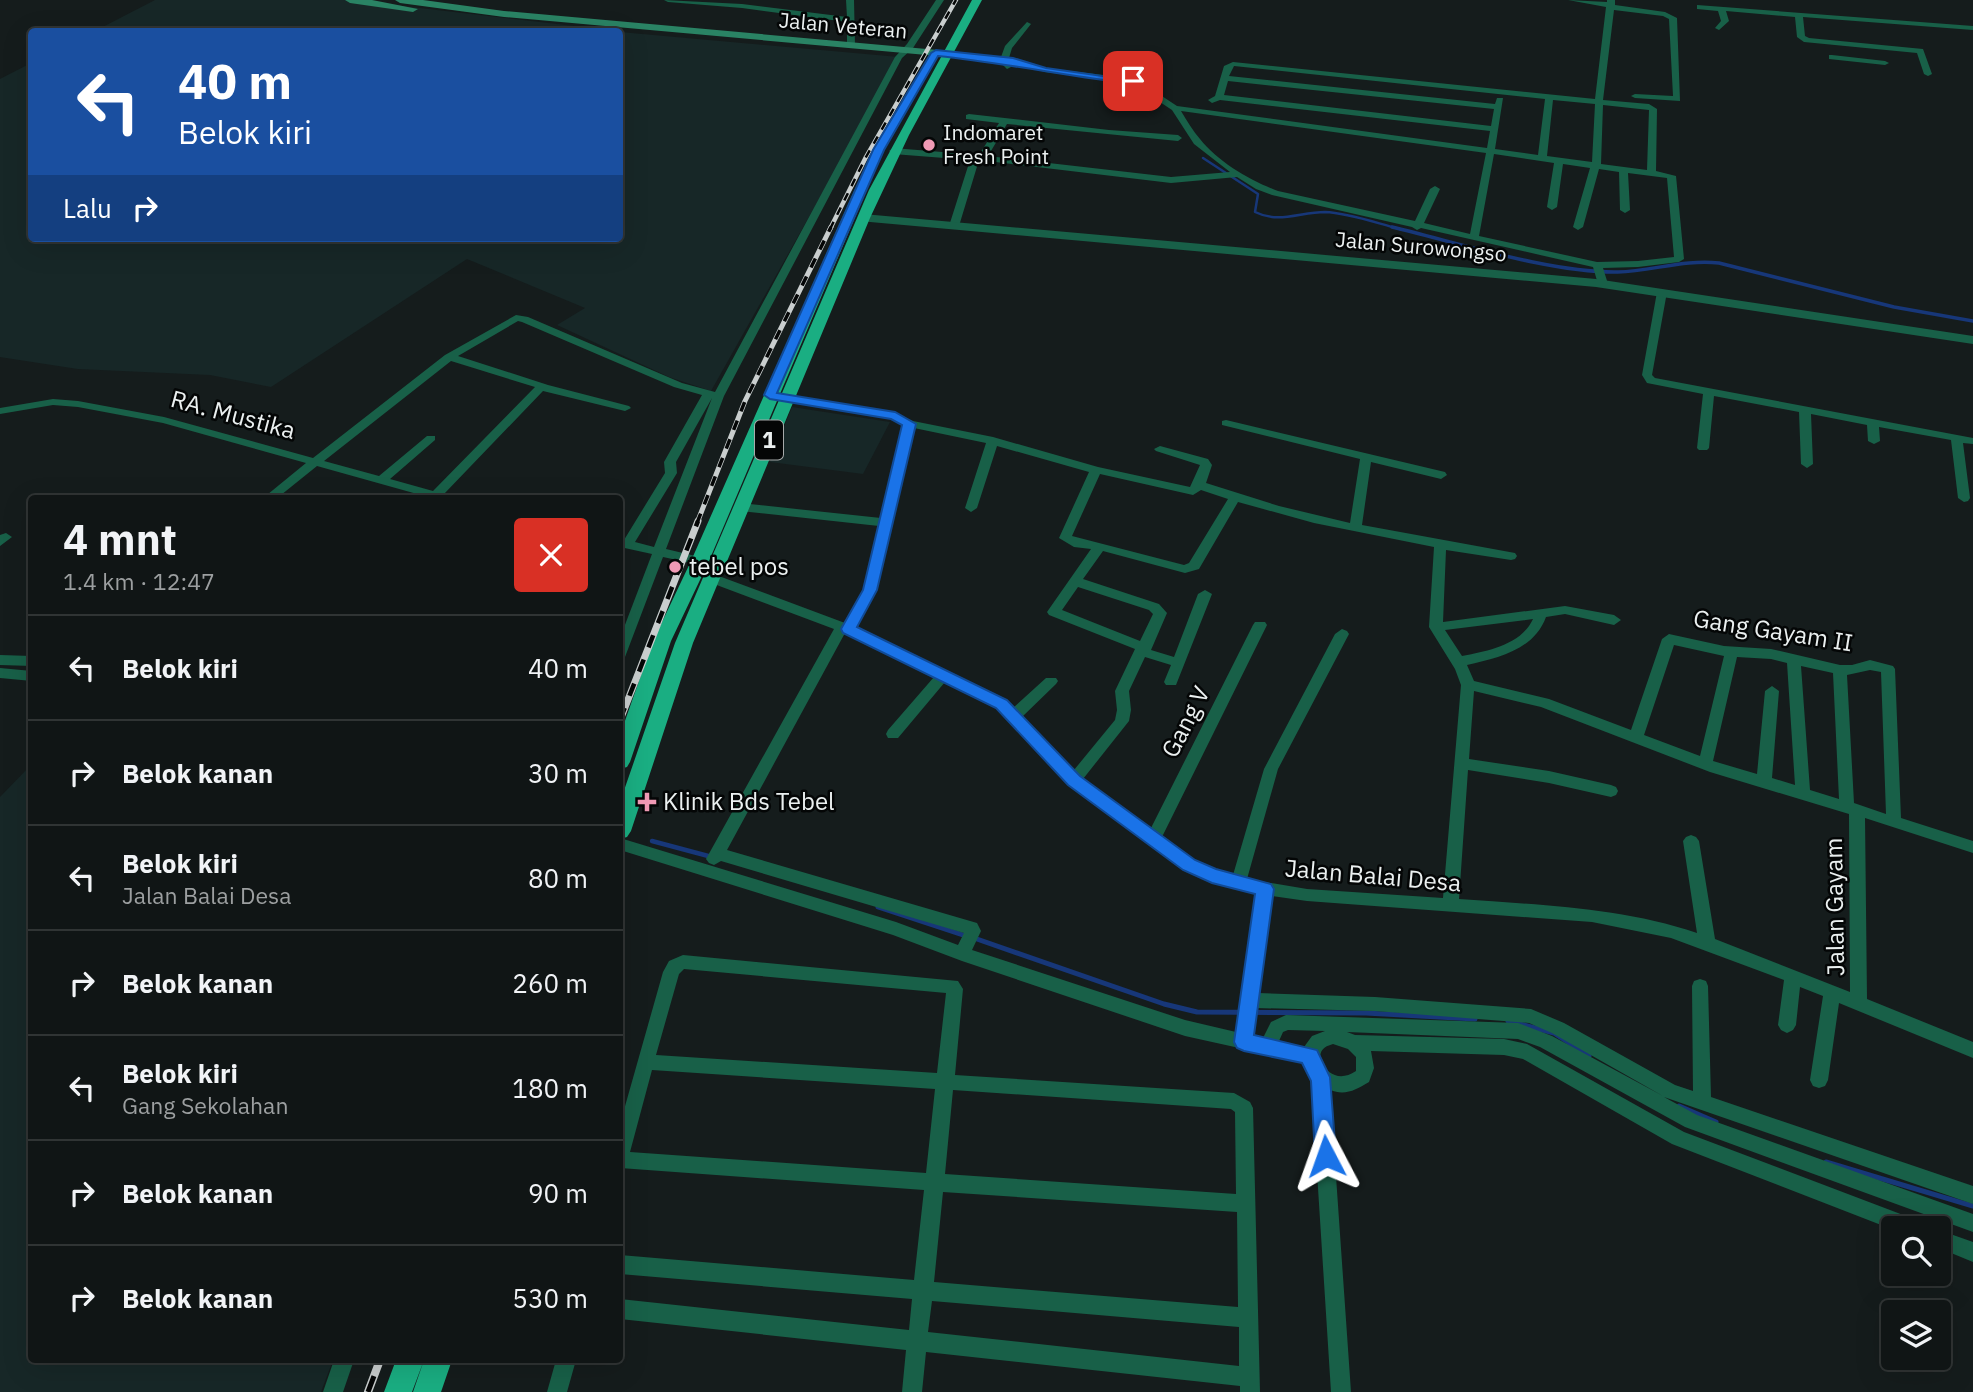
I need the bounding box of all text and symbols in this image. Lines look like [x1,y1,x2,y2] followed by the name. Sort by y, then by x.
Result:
[778,5,909,45] street label: Jalan Veteran
[178,49,292,112] text: 40 m
[1103,51,1163,111] pin
[63,56,154,147] icon: left
[1114,62,1152,100] icon: arrive
[178,111,312,153] text: Belok kiri
[943,118,1049,170] place label: Indomaret Fresh Point
[921,137,937,153] marker: Indomaret Fresh Point
[126,189,164,227] icon: right
[63,191,112,225] text: Lalu
[1334,225,1508,267] street label: Jalan Surowongso
[167,382,299,446] street label: RA. Mustika
[755,420,783,460] road number: 1
[63,512,177,567] text: 4 mnt
[514,518,588,592] button: close
[689,550,789,582] place label: tebel pos
[667,559,683,575] marker: tebel pos
[63,566,215,596] text: 1.4 km · 12:47
[1691,602,1855,658] street label: Gang Gayam II
[63,649,101,687] icon: left
[122,651,238,685] text: Belok kiri
[528,651,588,685] text: 40 m
[1154,680,1217,763] street label: Gang V
[63,754,101,792] icon: right
[122,756,273,790] text: Belok kanan
[528,756,588,790] text: 30 m
[663,785,835,817] place label: Klinik Bds Tebel
[637,792,657,812] marker: Klinik Bds Tebel
[1817,838,1851,977] street label: Jalan Gayam
[122,846,238,880] text: Belok kiri
[1284,851,1463,899] street label: Jalan Balai Desa
[63,859,101,897] icon: left
[528,861,588,895] text: 80 m
[122,880,292,910] text: Jalan Balai Desa
[63,964,101,1002] icon: right
[122,966,273,1000] text: Belok kanan
[512,966,588,1000] text: 260 m
[122,1056,238,1090] text: Belok kiri
[63,1069,101,1107] icon: left
[512,1071,588,1105] text: 180 m
[122,1090,288,1120] text: Gang Sekolahan
[1289,1119,1363,1193] position arrow
[63,1174,101,1212] icon: right
[122,1176,273,1210] text: Belok kanan
[528,1176,588,1210] text: 90 m
[1881,1216,1951,1370] map controls
[1881,1216,1951,1286] button: search
[63,1279,101,1317] icon: right
[122,1281,273,1315] text: Belok kanan
[512,1281,588,1315] text: 530 m
[1881,1300,1951,1370] button: layers

